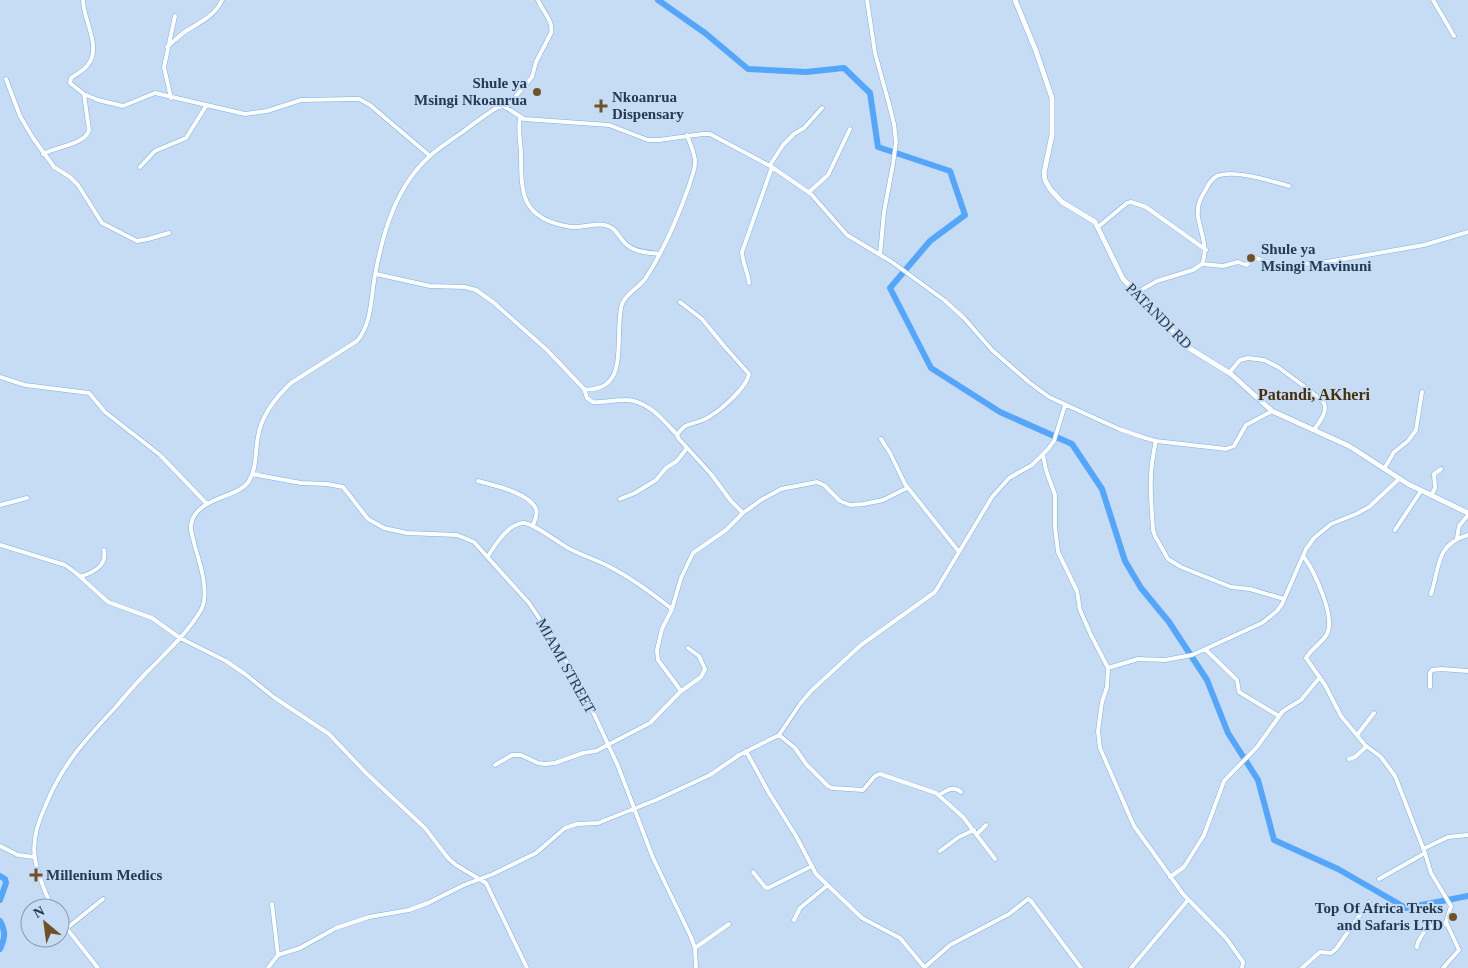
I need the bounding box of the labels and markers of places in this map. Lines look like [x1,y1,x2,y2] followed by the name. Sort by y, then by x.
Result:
[414,75,527,108] place label: Shule ya Msingi Nkoanrua
[531,86,543,98] marker: Shule ya Msingi Nkoanrua
[612,89,684,122] place label: Nkoanrua Dispensary
[594,99,608,113] marker: Nkoanrua Dispensary
[1261,241,1371,274] place label: Shule ya Msingi Mavinuni
[1245,252,1257,264] marker: Shule ya Msingi Mavinuni
[46,867,162,883] place label: Millenium Medics
[30,869,42,881] marker: Millenium Medics
[1315,900,1443,933] place label: Top Of Africa Treks and Safaris LTD
[1447,911,1459,923] marker: Top Of Africa Treks and Safaris LTD

